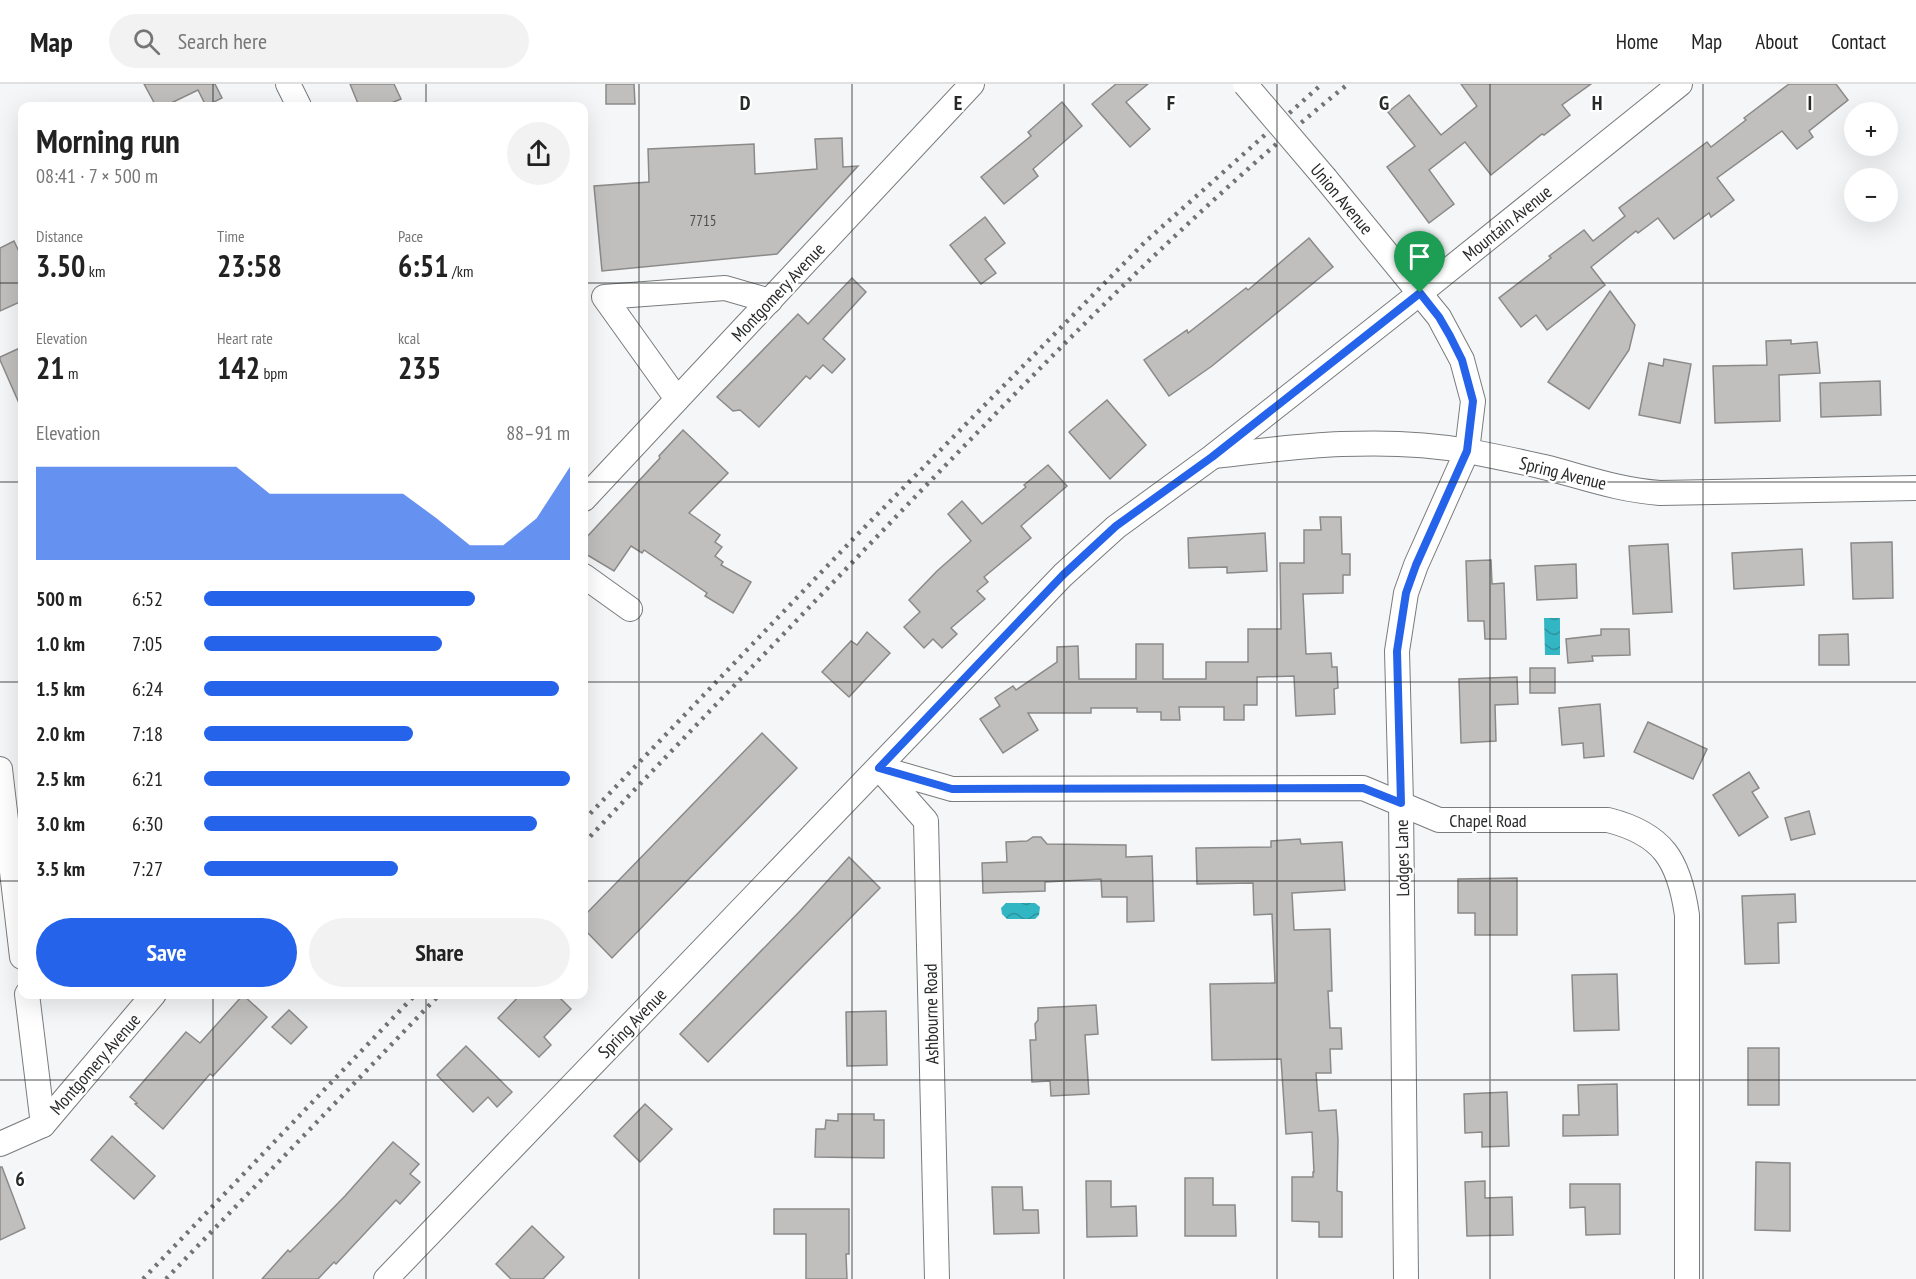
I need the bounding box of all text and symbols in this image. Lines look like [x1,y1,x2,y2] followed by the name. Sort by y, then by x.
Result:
[109,14,529,68] search box
[30,23,73,60] text: Map
[130,25,163,58] icon: search
[178,27,267,55] text: Search here
[1616,28,1658,55] text: Home
[1691,28,1722,55] text: Map
[1755,28,1798,55] text: About
[1831,28,1886,55] text: Contact
[740,90,751,116] text: D
[954,90,962,116] text: E
[1167,90,1175,116] text: F
[1379,90,1389,116] text: G
[1592,90,1602,116] text: H
[1808,90,1812,116] text: I
[1844,102,1898,222] map controls
[1844,102,1898,156] button: +
[36,119,180,162] text: Morning run
[507,122,570,185] button: share
[1306,159,1378,239] street label: Union Avenue
[36,163,158,189] text: 08:41 · 7 × 500 m
[1844,168,1898,222] button: −
[1458,180,1556,266] street label: Mountain Avenue
[689,211,717,230] house number: 7715
[36,226,83,246] text: Distance
[217,226,245,246] text: Time
[398,226,423,246] text: Pace
[1394,231,1445,293] pin
[726,238,830,346] street label: Montgomery Avenue
[1403,240,1436,273] icon: arrive
[36,246,85,285] text: 3.50
[217,246,282,285] text: 23:58
[398,246,449,285] text: 6:51
[85,261,105,281] text: km
[449,261,473,281] text: /km
[36,328,87,348] text: Elevation
[217,328,273,348] text: Heart rate
[398,328,420,348] text: kcal
[36,348,65,387] text: 21
[217,348,260,387] text: 142
[398,348,441,387] text: 235
[65,363,79,383] text: m
[260,363,288,383] text: bpm
[36,420,100,446] text: Elevation
[506,420,570,446] text: 88–91 m
[1517,451,1609,495] street label: Spring Avenue
[36,586,82,612] text: 500 m
[132,586,163,612] text: 6:52
[36,631,85,657] text: 1.0 km
[132,631,163,657] text: 7:05
[36,676,85,702] text: 1.5 km
[132,676,163,702] text: 6:24
[36,721,85,747] text: 2.0 km
[132,721,163,747] text: 7:18
[36,766,85,792] text: 2.5 km
[132,766,163,792] text: 6:21
[1449,809,1527,832] street label: Chapel Road
[36,811,85,837] text: 3.0 km
[132,811,163,837] text: 6:30
[1390,819,1414,897] street label: Lodges Lane
[36,856,85,882] text: 3.5 km
[132,856,163,882] text: 7:27
[36,918,297,987] button: Save
[309,918,570,987] button: Share
[919,963,943,1065] street label: Ashbourne Road
[593,983,671,1063] street label: Spring Avenue
[45,1009,145,1119] street label: Montgomery Avenue
[15,1166,25,1192] text: 6

